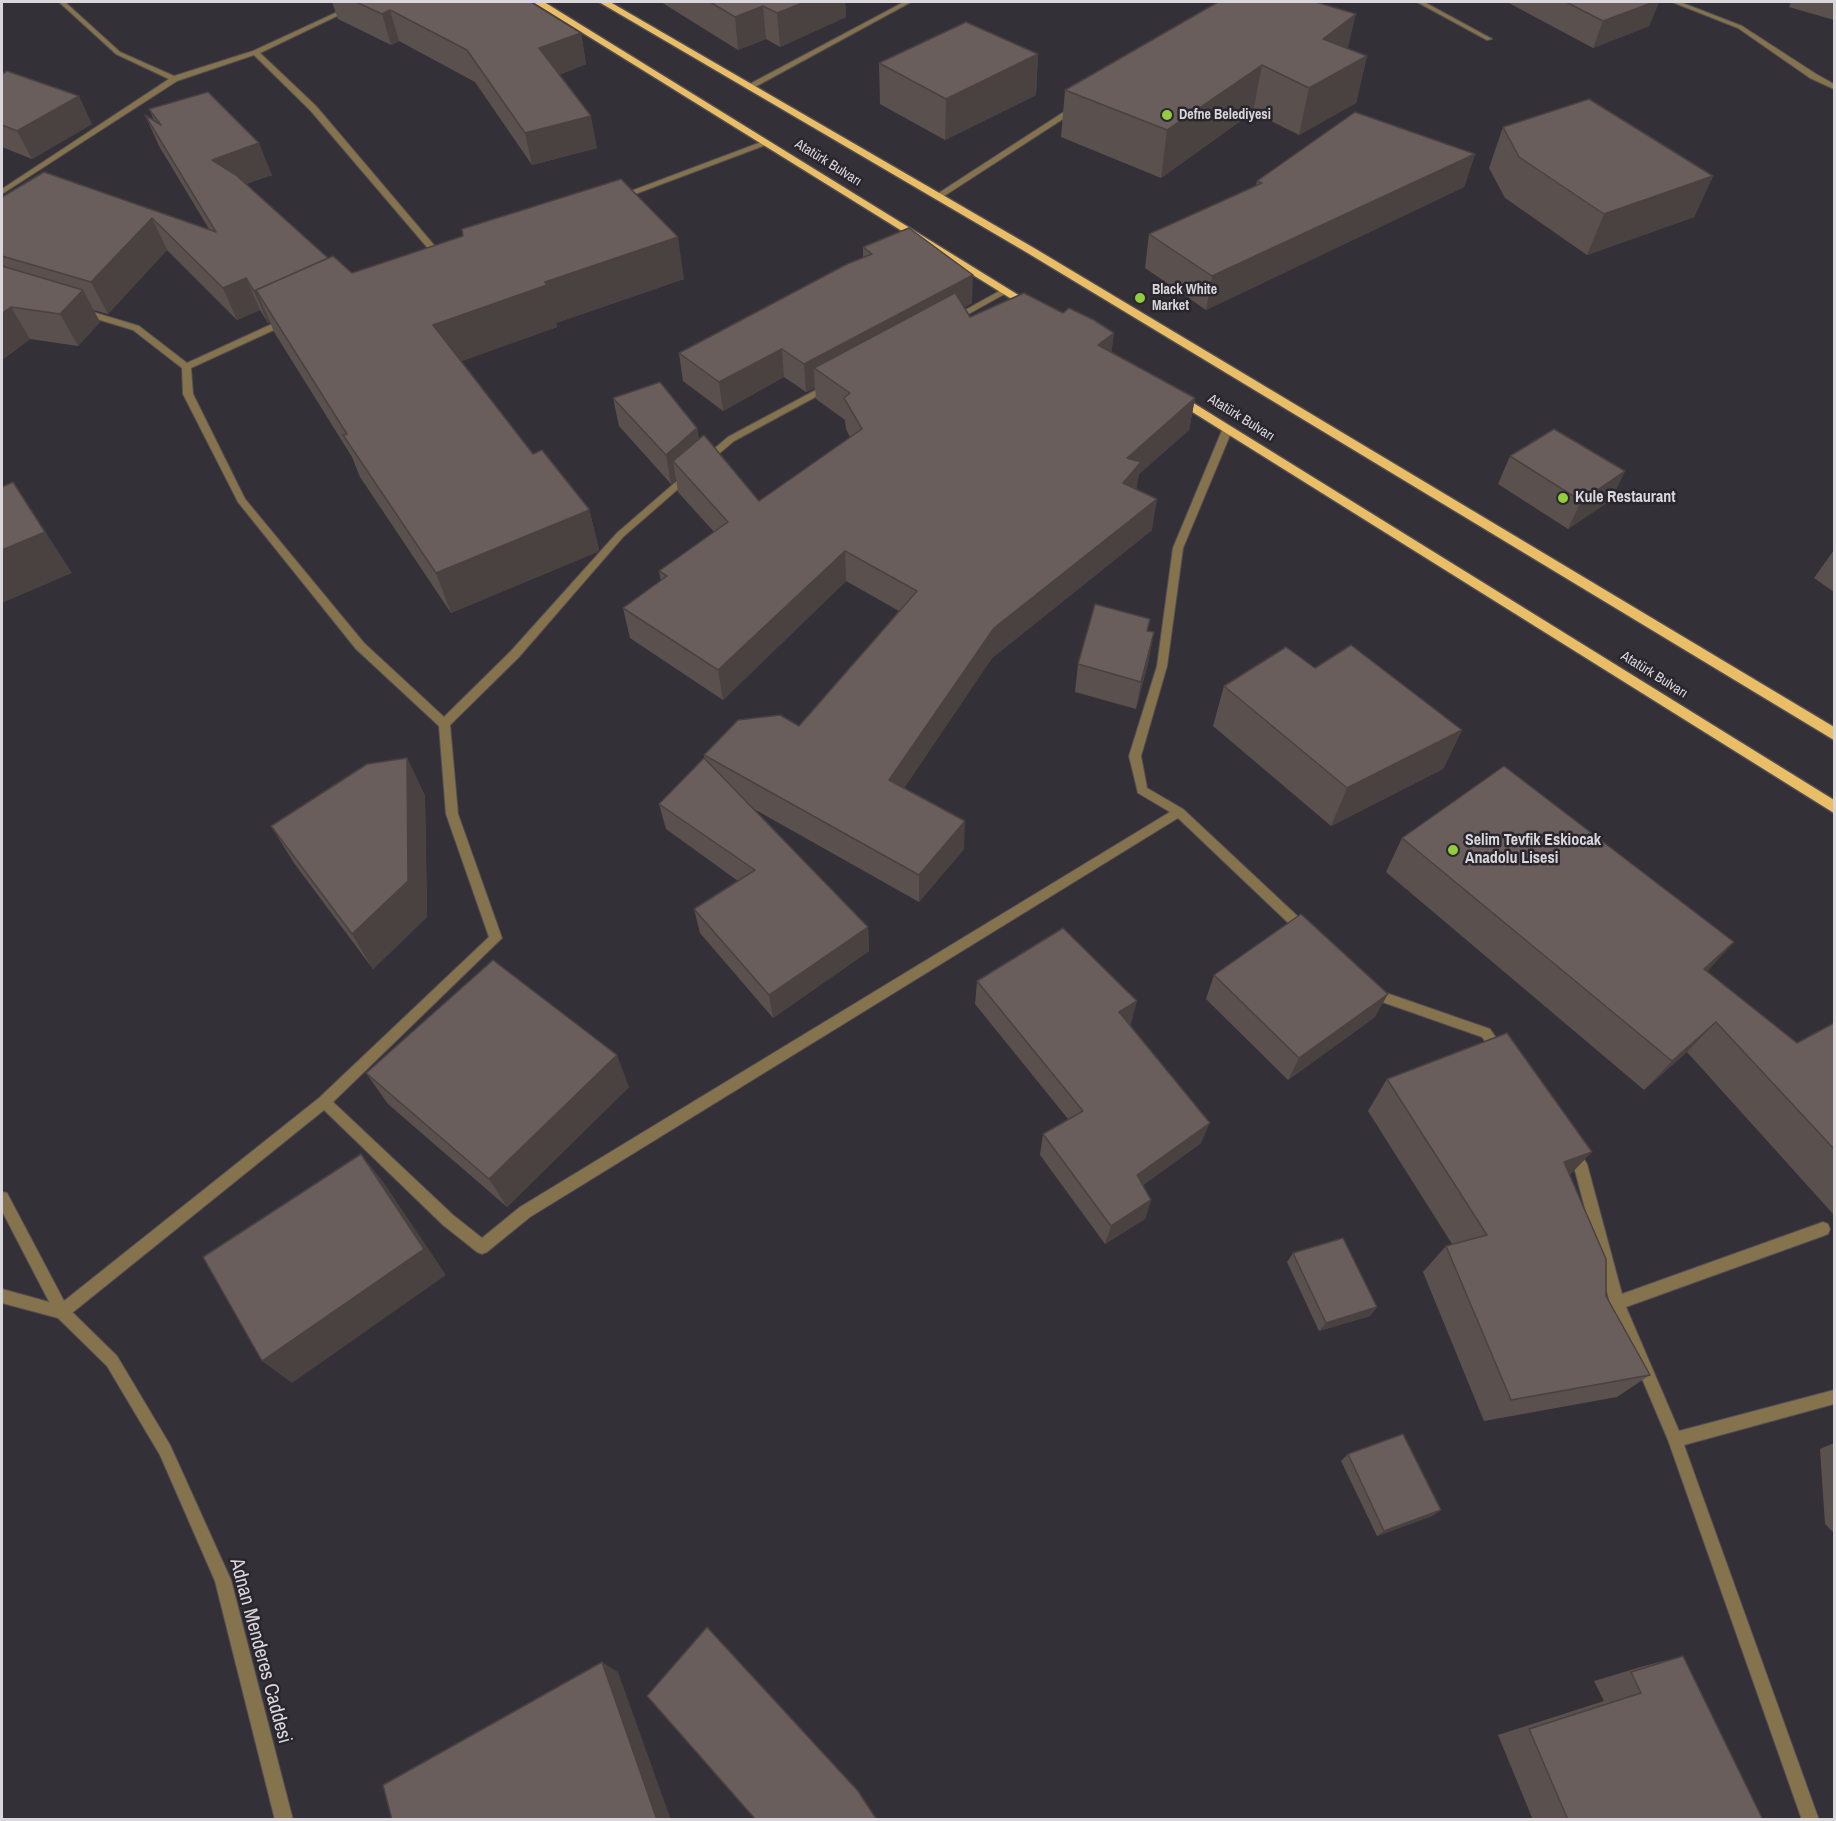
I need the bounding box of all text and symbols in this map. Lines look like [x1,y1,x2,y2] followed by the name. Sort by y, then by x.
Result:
[1179,107,1271,123] place label: Defne Belediyesi
[1160,108,1174,122] marker: Defne Belediyesi
[792,136,864,190] street label: Atatürk Bulvarı
[1152,282,1217,314] place label: Black White Market
[1133,291,1147,305] marker: Black White Market
[1205,391,1277,445] street label: Atatürk Bulvarı
[1575,488,1676,508] place label: Kule Restaurant
[1556,491,1570,505] marker: Kule Restaurant
[1618,648,1690,702] street label: Atatürk Bulvarı
[1465,831,1601,869] place label: Selim Tevfik Eskiocak Anadolu Lisesi
[1446,843,1460,857] marker: Selim Tevfik Eskiocak Anadolu Lisesi
[224,1556,296,1746] street label: Adnan Menderes Caddesi

